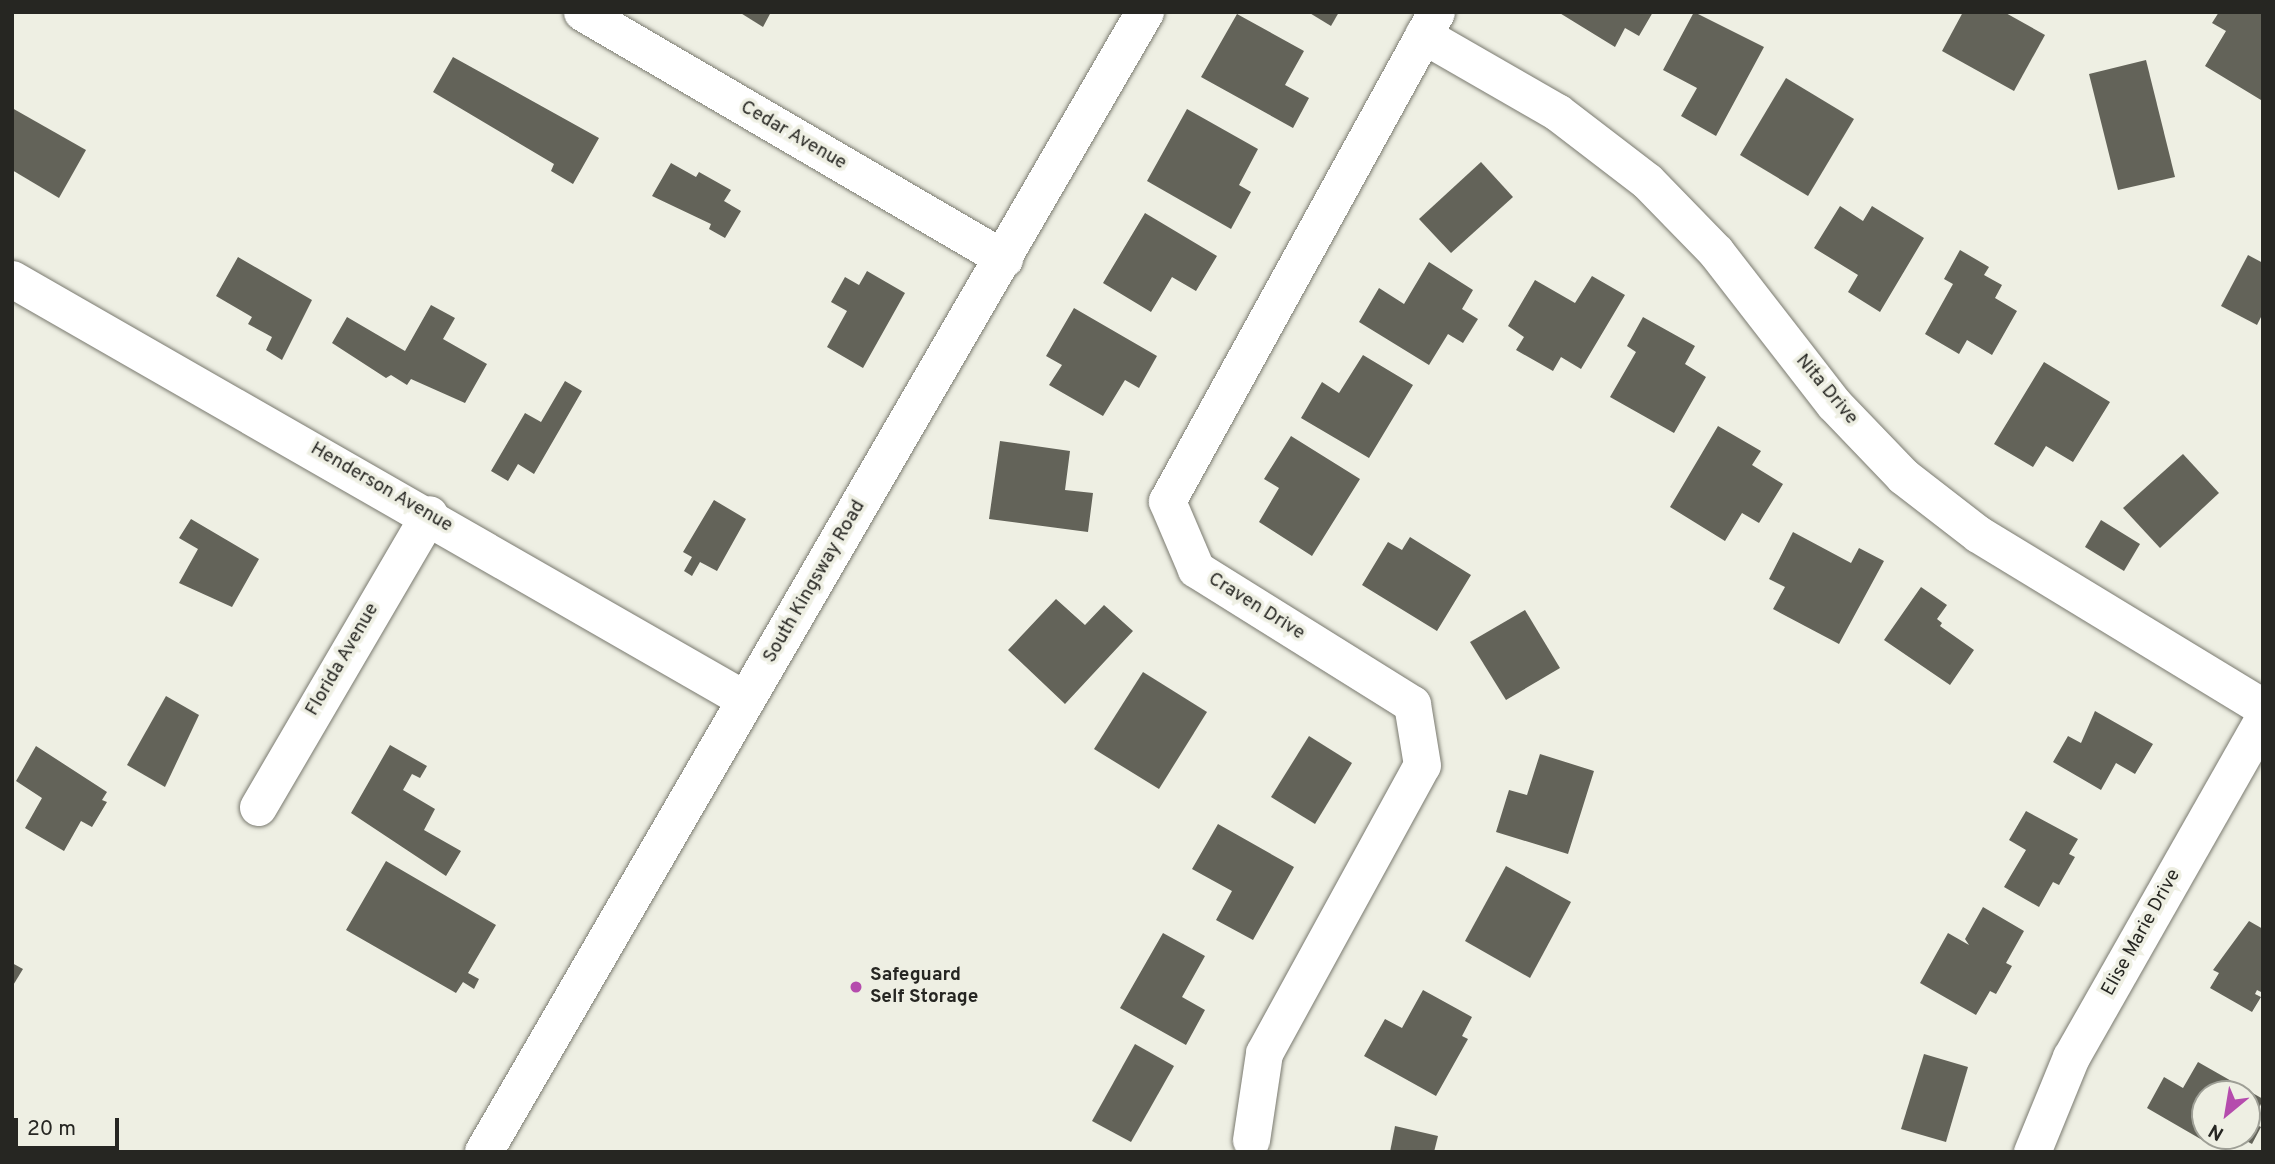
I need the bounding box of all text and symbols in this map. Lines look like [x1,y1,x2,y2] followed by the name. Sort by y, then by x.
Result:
[736,96,850,176] street label: Cedar Avenue
[1790,350,1862,430] street label: Nita Drive
[306,438,456,538] street label: Henderson Avenue
[759,497,871,667] street label: South Kingsway Road
[1204,568,1308,646] street label: Craven Drive
[301,599,385,721] street label: Florida Avenue
[2098,866,2186,1000] street label: Elise Marie Drive
[870,965,978,1009] place label: Safeguard Self Storage
[848,979,864,995] marker: Safeguard Self Storage
[2191,1080,2261,1150] north arrow
[18,1104,122,1148] scale bar
[27,1116,76,1143] text: 20 m
[2205,1118,2228,1145] text: N

